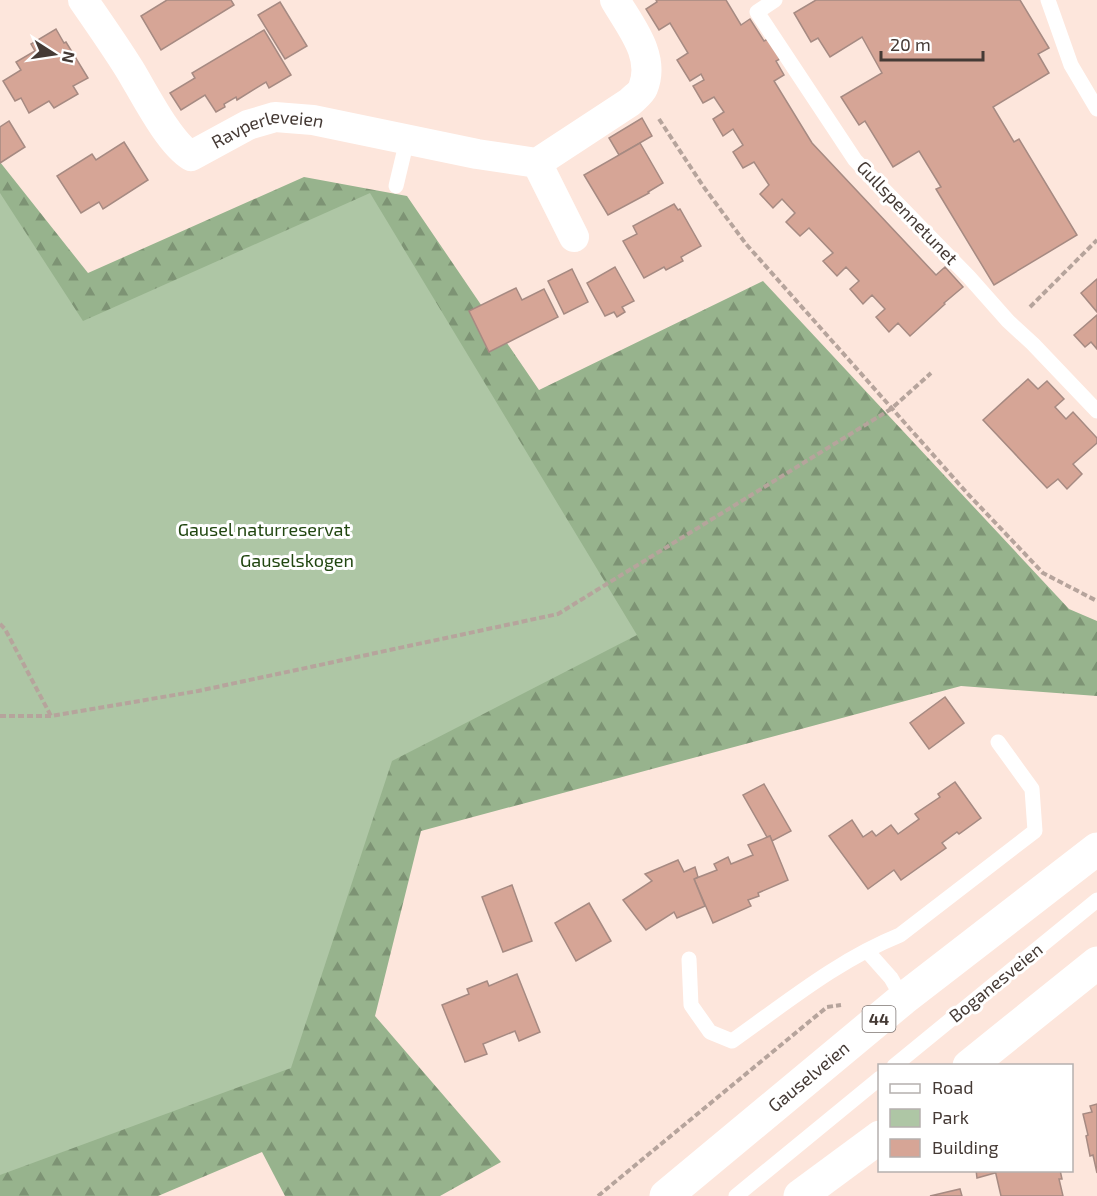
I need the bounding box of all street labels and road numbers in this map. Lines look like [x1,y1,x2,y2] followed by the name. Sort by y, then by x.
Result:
[207,105,326,153] street label: Ravperleveien
[853,156,963,269] street label: Gullspennetunet
[944,938,1047,1027] street label: Boganesveien
[862,1006,896,1032] road number: 44
[763,1036,853,1116] street label: Gauselveien

